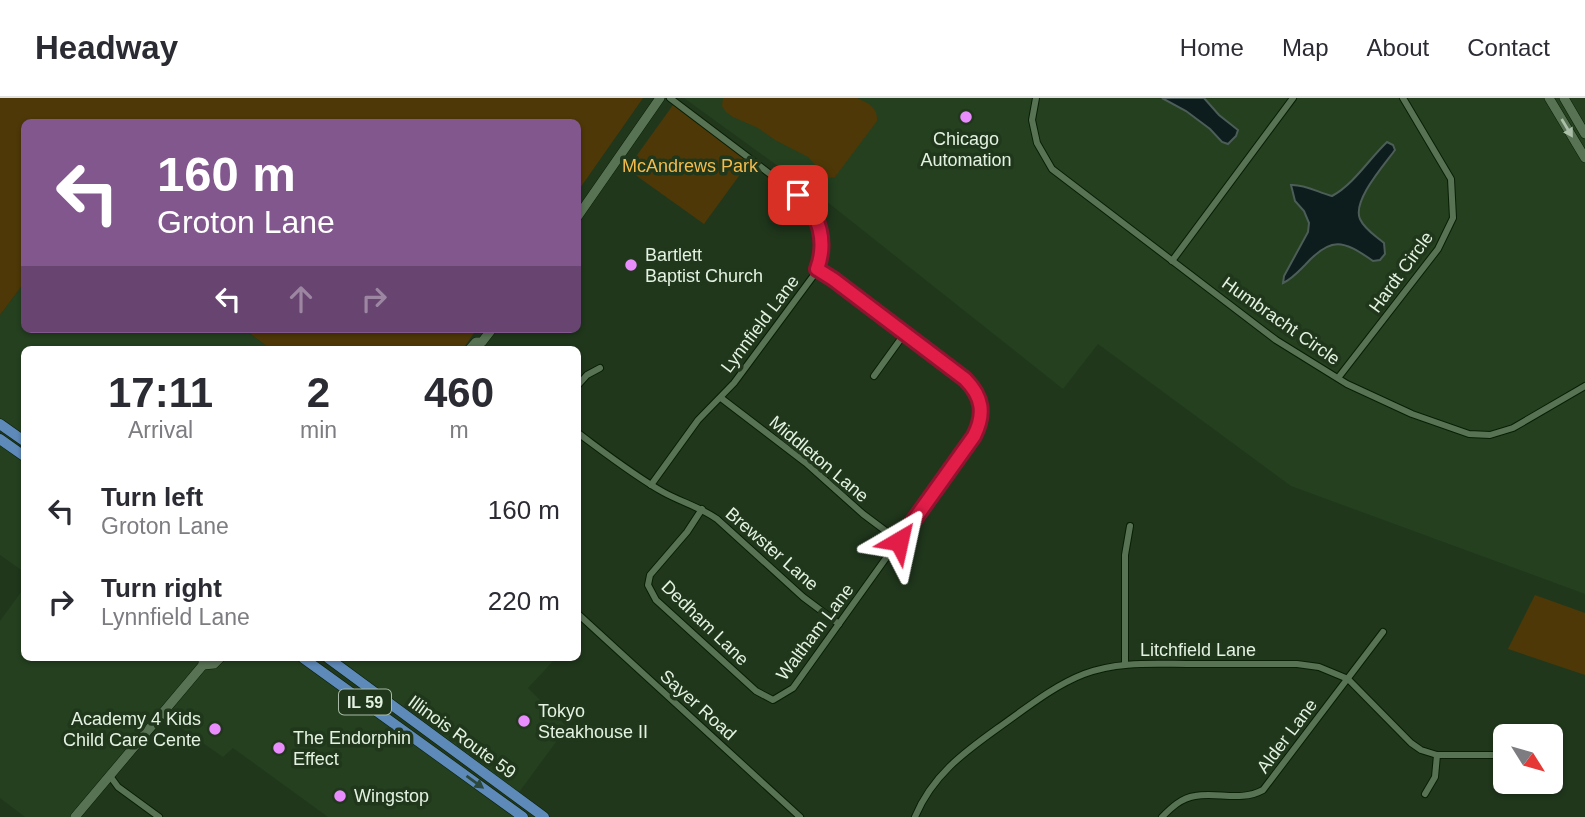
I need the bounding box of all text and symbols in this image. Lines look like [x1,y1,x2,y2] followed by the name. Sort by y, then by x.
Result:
[35,29,178,66] text: Headway
[1180,34,1244,61] text: Home
[1282,34,1329,61] text: Map
[1367,34,1429,61] text: About
[1467,34,1550,61] text: Contact
[958,109,974,125] marker: Chicago Automation
[1561,119,1573,138] one-way arrow
[920,129,1012,170] place label: Chicago Automation
[42,147,133,238] icon: left
[157,147,296,201] text: 160 m
[622,156,759,176] park label: McAndrews Park
[768,165,828,225] pin
[779,176,817,214] icon: arrive
[157,204,335,240] text: Groton Lane
[1365,228,1437,316] street label: Hardt Circle
[645,245,763,286] place label: Bartlett Baptist Church
[623,257,639,273] marker: Bartlett Baptist Church
[717,271,803,377] street label: Lynnfield Lane
[1218,273,1344,369] street label: Humbracht Circle
[209,280,247,318] icon: left
[282,280,320,318] icon: ahead
[355,280,393,318] icon: right
[108,369,213,416] text: 17:11
[307,369,330,416] text: 2
[424,369,494,416] text: 460
[765,412,873,506] street label: Middleton Lane
[128,417,193,443] text: Arrival
[300,417,337,443] text: min
[449,417,469,443] text: m
[101,482,203,512] text: Turn left
[42,492,80,530] icon: left
[488,495,560,525] text: 160 m
[722,503,822,595] street label: Brewster Lane
[862,504,936,578] position arrow
[101,513,229,539] text: Groton Lane
[101,573,222,603] text: Turn right
[657,577,753,669] street label: Dedham Lane
[772,580,858,684] street label: Waltham Lane
[42,583,80,621] icon: right
[488,586,560,616] text: 220 m
[101,604,250,630] text: Lynnfield Lane
[1140,640,1256,660] street label: Litchfield Lane
[656,666,740,744] street label: Sayer Road
[339,690,391,715] road number: IL 59
[404,691,520,783] street label: Illinois Route 59
[1253,695,1321,777] street label: Alder Lane
[538,701,648,742] place label: Tokyo Steakhouse II
[63,709,201,750] place label: Academy 4 Kids Child Care Cente
[516,713,532,729] marker: Tokyo Steakhouse II
[207,721,223,737] marker: Academy 4 Kids Child Care Cente
[1493,724,1563,794] north arrow
[1493,724,1563,794] map controls
[293,728,411,769] place label: The Endorphin Effect
[271,740,287,756] marker: The Endorphin Effect
[466,775,485,789] one-way arrow
[354,786,429,806] place label: Wingstop
[332,788,348,804] marker: Wingstop

